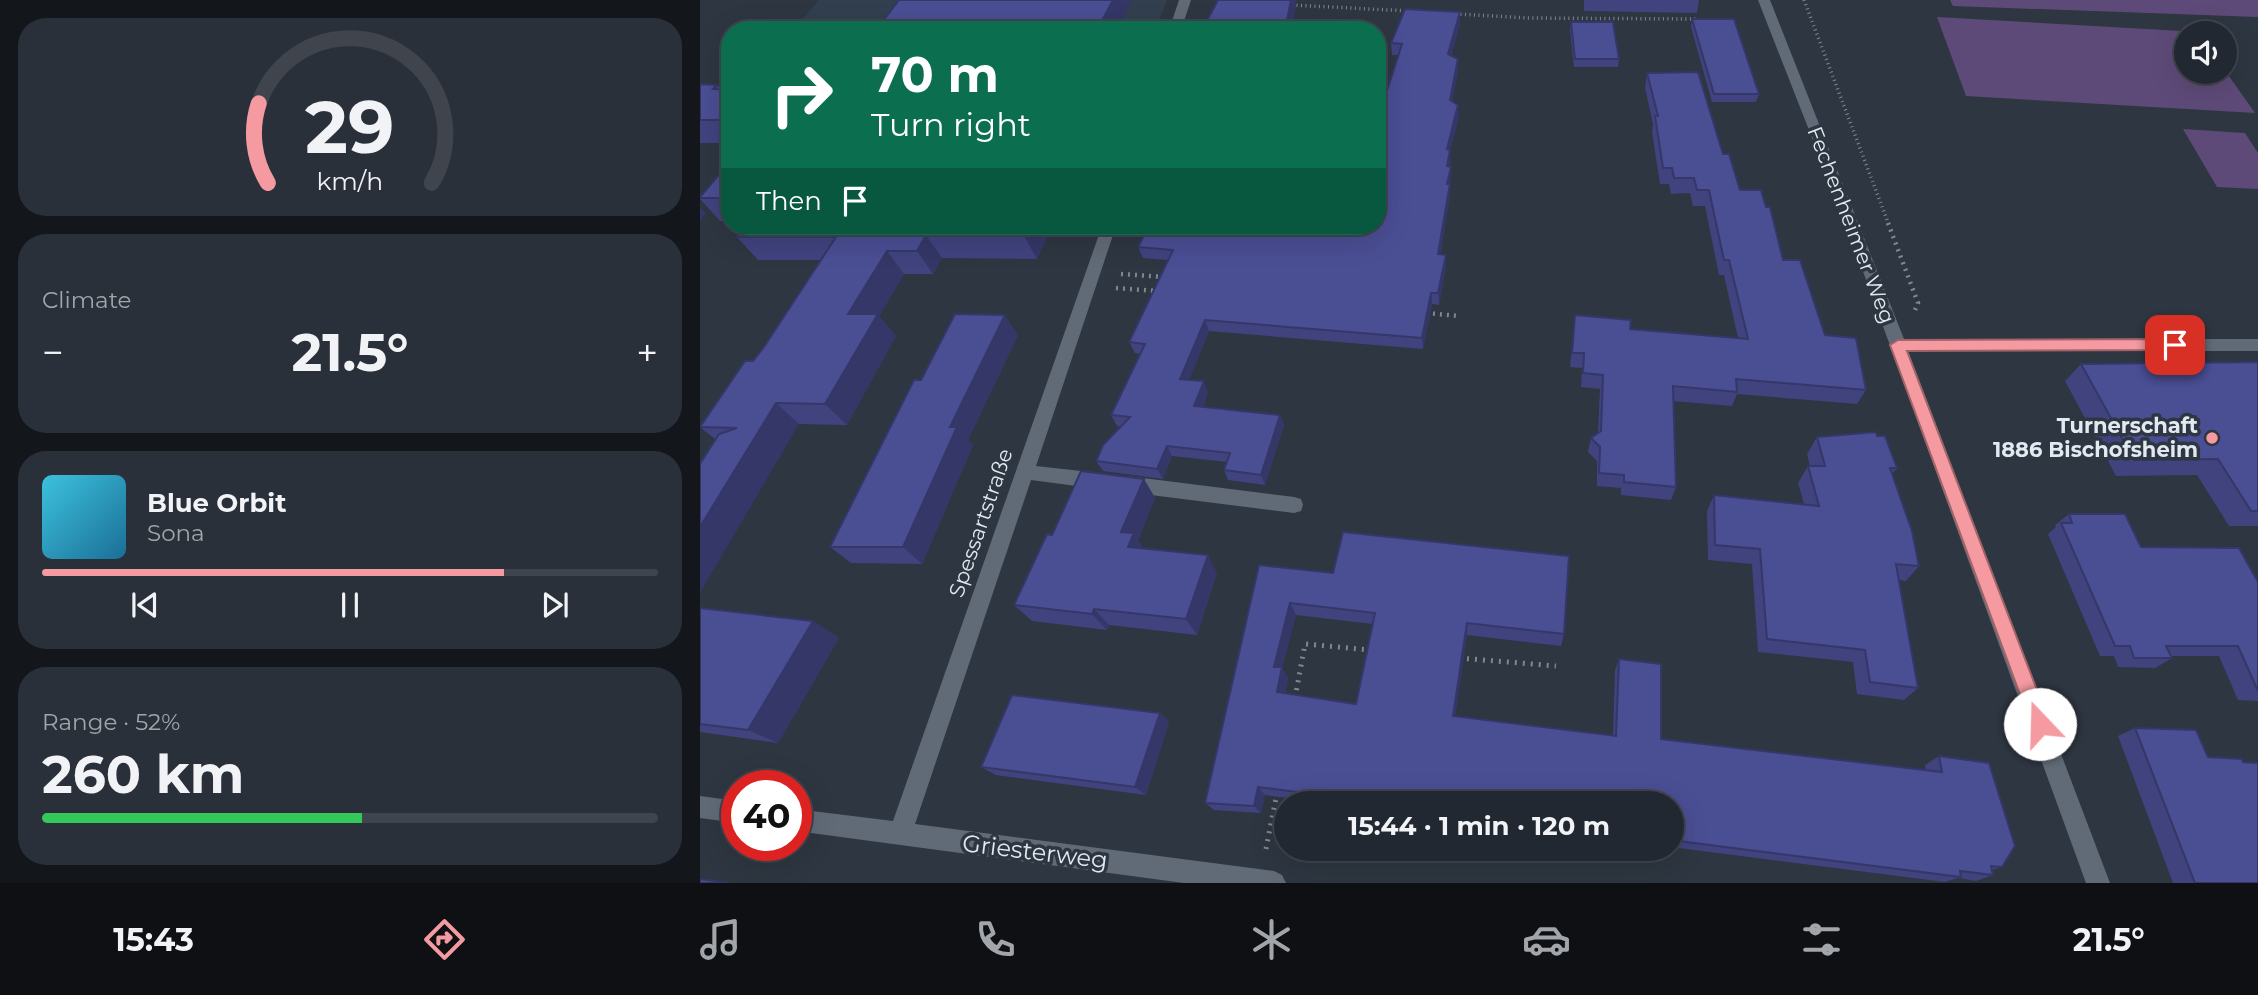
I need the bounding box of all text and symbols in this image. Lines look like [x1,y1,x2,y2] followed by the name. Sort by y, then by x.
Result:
[2174,21,2237,84] map controls
[2174,21,2237,84] button: sound
[871,45,999,104] text: 70 m
[756,49,847,140] icon: right
[305,84,395,172] text: 29
[871,105,1031,144] text: Turn right
[1802,123,1901,327] street label: Fechenheimer Weg
[317,166,383,196] text: km/h
[836,182,874,220] icon: arrive
[756,185,822,217] text: Then
[42,286,131,314] text: Climate
[2145,315,2205,375] pin
[291,321,409,384] text: 21.5°
[2156,326,2194,364] icon: arrive
[42,329,64,376] text: −
[636,329,658,376] text: +
[1993,413,2198,462] place label: Turnerschaft 1886 Bischofsheim
[2204,430,2220,446] marker: Turnerschaft 1886 Bischofsheim
[943,445,1018,600] street label: Spessartstraße
[147,487,286,519] text: Blue Orbit
[147,519,205,547] text: Sona
[126,586,164,624] icon: previous
[331,586,369,624] icon: pause
[536,586,574,624] icon: next
[2003,687,2077,761] position arrow
[42,708,180,736] text: Range · 52%
[42,743,244,806] text: 260 km
[721,770,812,861] speed limit sign: 40
[1348,810,1610,842] text: 15:44 · 1 min · 120 m
[961,828,1109,875] street label: Griesterweg
[420,915,469,964] icon: directions
[696,915,745,964] icon: music
[971,915,1020,964] icon: phone
[1247,915,1296,964] icon: climate
[1522,915,1571,964] icon: car
[1797,915,1846,964] icon: filters
[113,920,194,959] text: 15:43
[2073,920,2145,959] text: 21.5°

